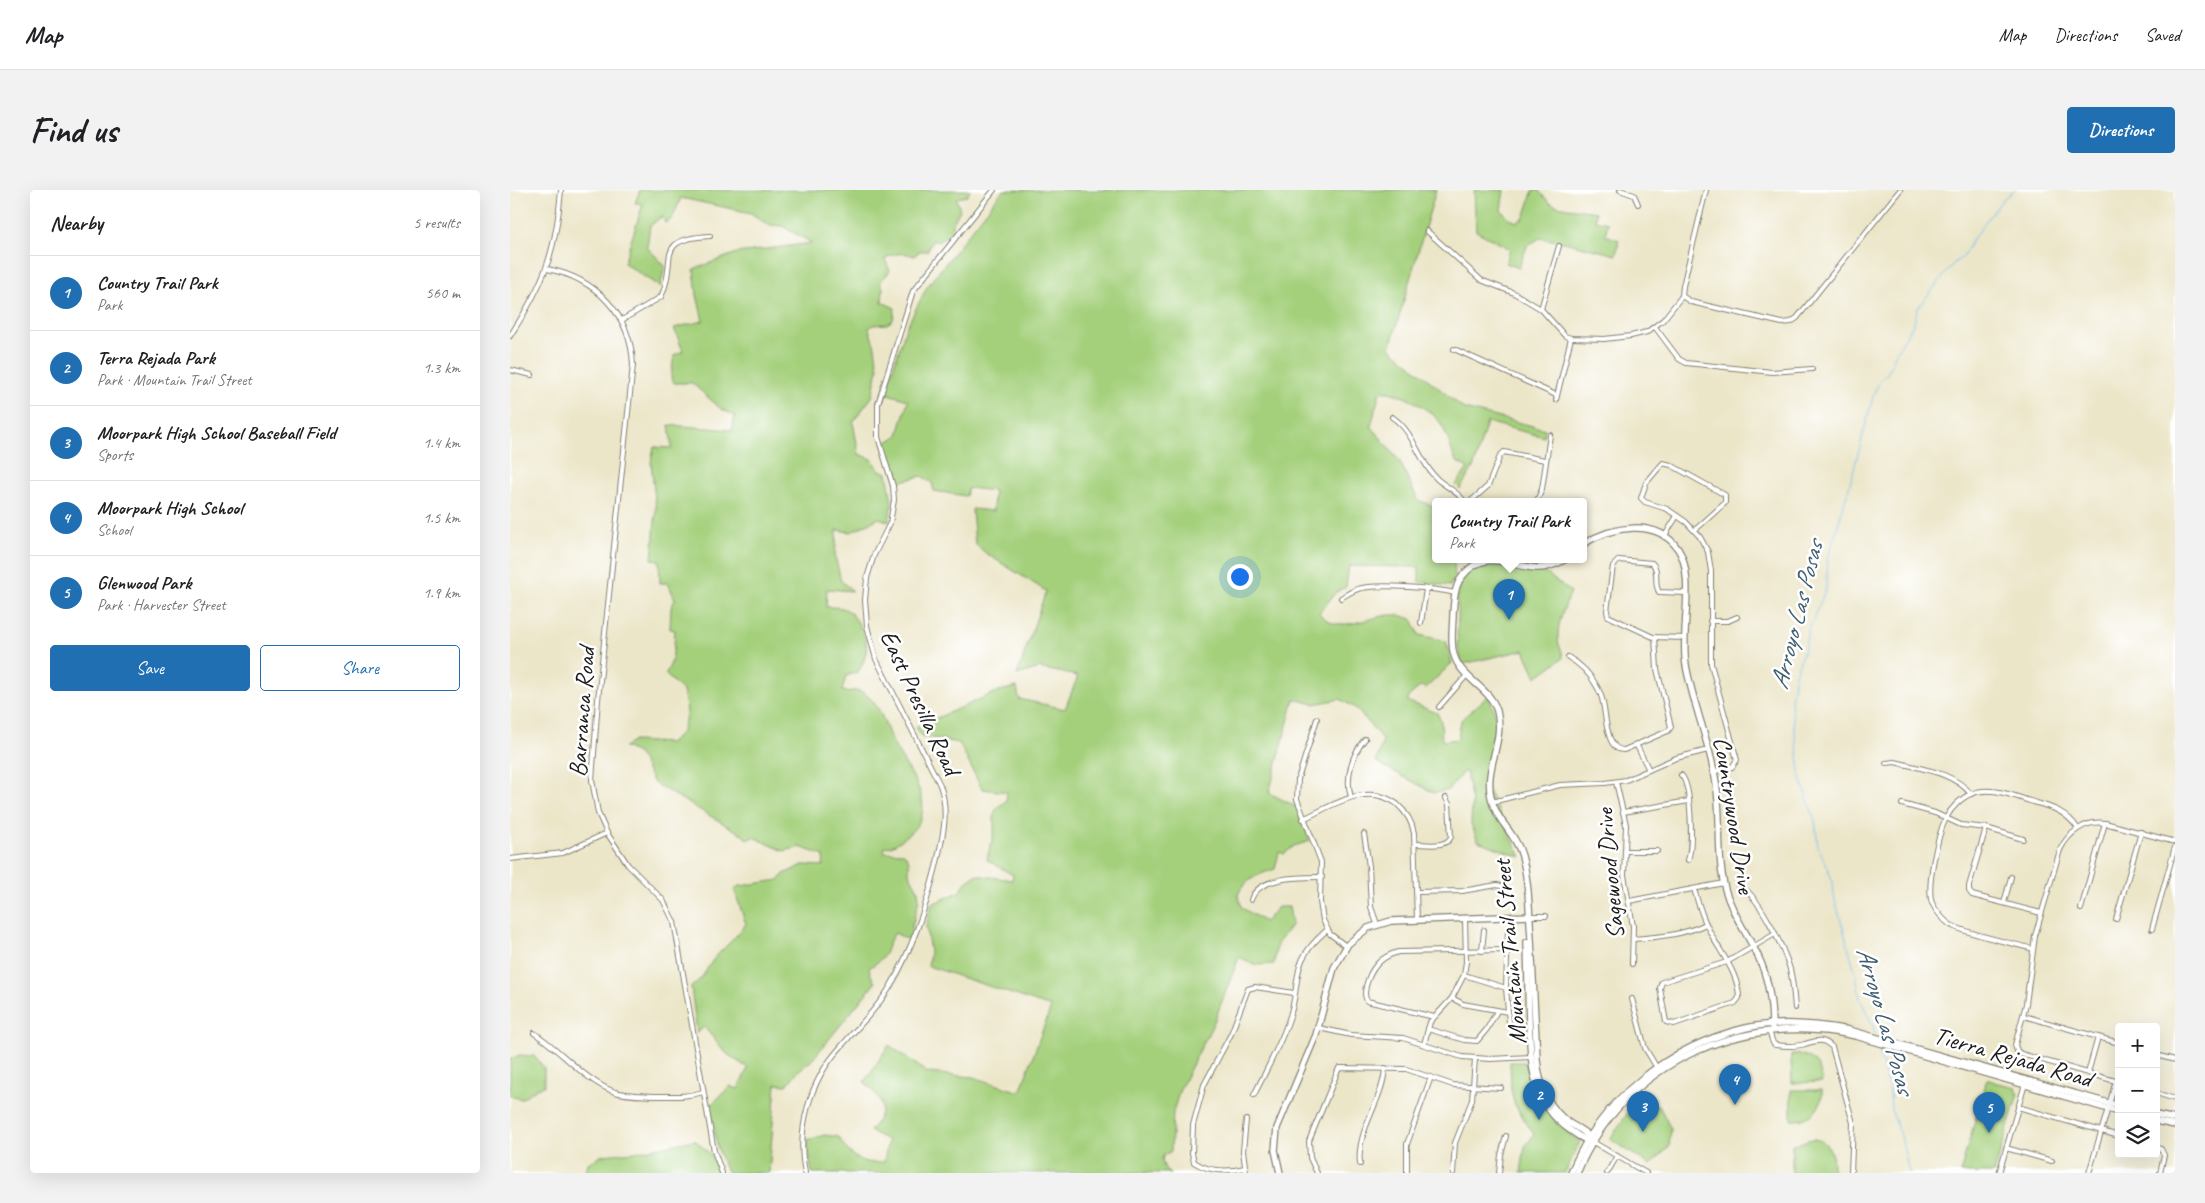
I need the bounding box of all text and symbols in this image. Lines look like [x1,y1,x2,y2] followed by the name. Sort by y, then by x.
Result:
[25,20,62,50] text: Map
[1999,24,2026,46] text: Map
[2054,24,2117,46] text: Directions
[2145,24,2180,46] text: Saved
[2067,107,2175,153] button: Directions
[30,108,117,153] text: Find us
[50,210,103,236] text: Nearby
[413,213,460,233] text: 5 results
[97,271,218,295] text: Country Trail Park
[62,283,70,303] text: 1
[426,283,460,303] text: 560 m
[97,295,122,315] text: Park
[97,346,215,370] text: Terra Rejada Park
[62,358,70,378] text: 2
[423,358,460,378] text: 1.3 km
[97,370,252,390] text: Park · Mountain Trail Street
[97,421,336,445] text: Moorpark High School Baseball Field
[62,433,70,453] text: 3
[423,433,460,453] text: 1.4 km
[97,445,133,465] text: Sports
[97,496,243,520] text: Moorpark High School
[1432,498,1587,563] popup
[62,508,70,528] text: 4
[423,508,460,528] text: 1.5 km
[1449,509,1570,533] text: Country Trail Park
[97,520,131,540] text: School
[1449,533,1475,553] text: Park
[1762,534,1832,692] water label: Arroyo Las Posas
[1227,564,1253,590] your location
[97,571,191,595] text: Glenwood Park
[1493,579,1525,620] pin: 1
[63,583,69,603] text: 5
[423,583,460,603] text: 1.9 km
[97,595,225,615] text: Park · Harvester Street
[873,625,969,784] street label: East Presilla Road
[561,642,603,778] street label: Barranca Road
[50,645,250,691] button: Save
[260,645,460,691] button: Share
[1706,735,1762,898] street label: Countrywood Drive
[1588,805,1632,941] street label: Sagewood Drive
[1486,856,1534,1046] street label: Mountain Trail Street
[1849,943,1923,1101] water label: Arroyo Las Posas
[1930,1019,2099,1096] street label: Tierra Rejada Road
[2115,1023,2160,1158] map controls
[2115,1023,2160,1068] button: +
[1719,1064,1751,1105] pin: 4
[2115,1068,2160,1113] button: −
[1523,1079,1555,1120] pin: 2
[1627,1091,1659,1132] pin: 3
[1973,1092,2005,1133] pin: 5
[2115,1113,2160,1158] button: layers

